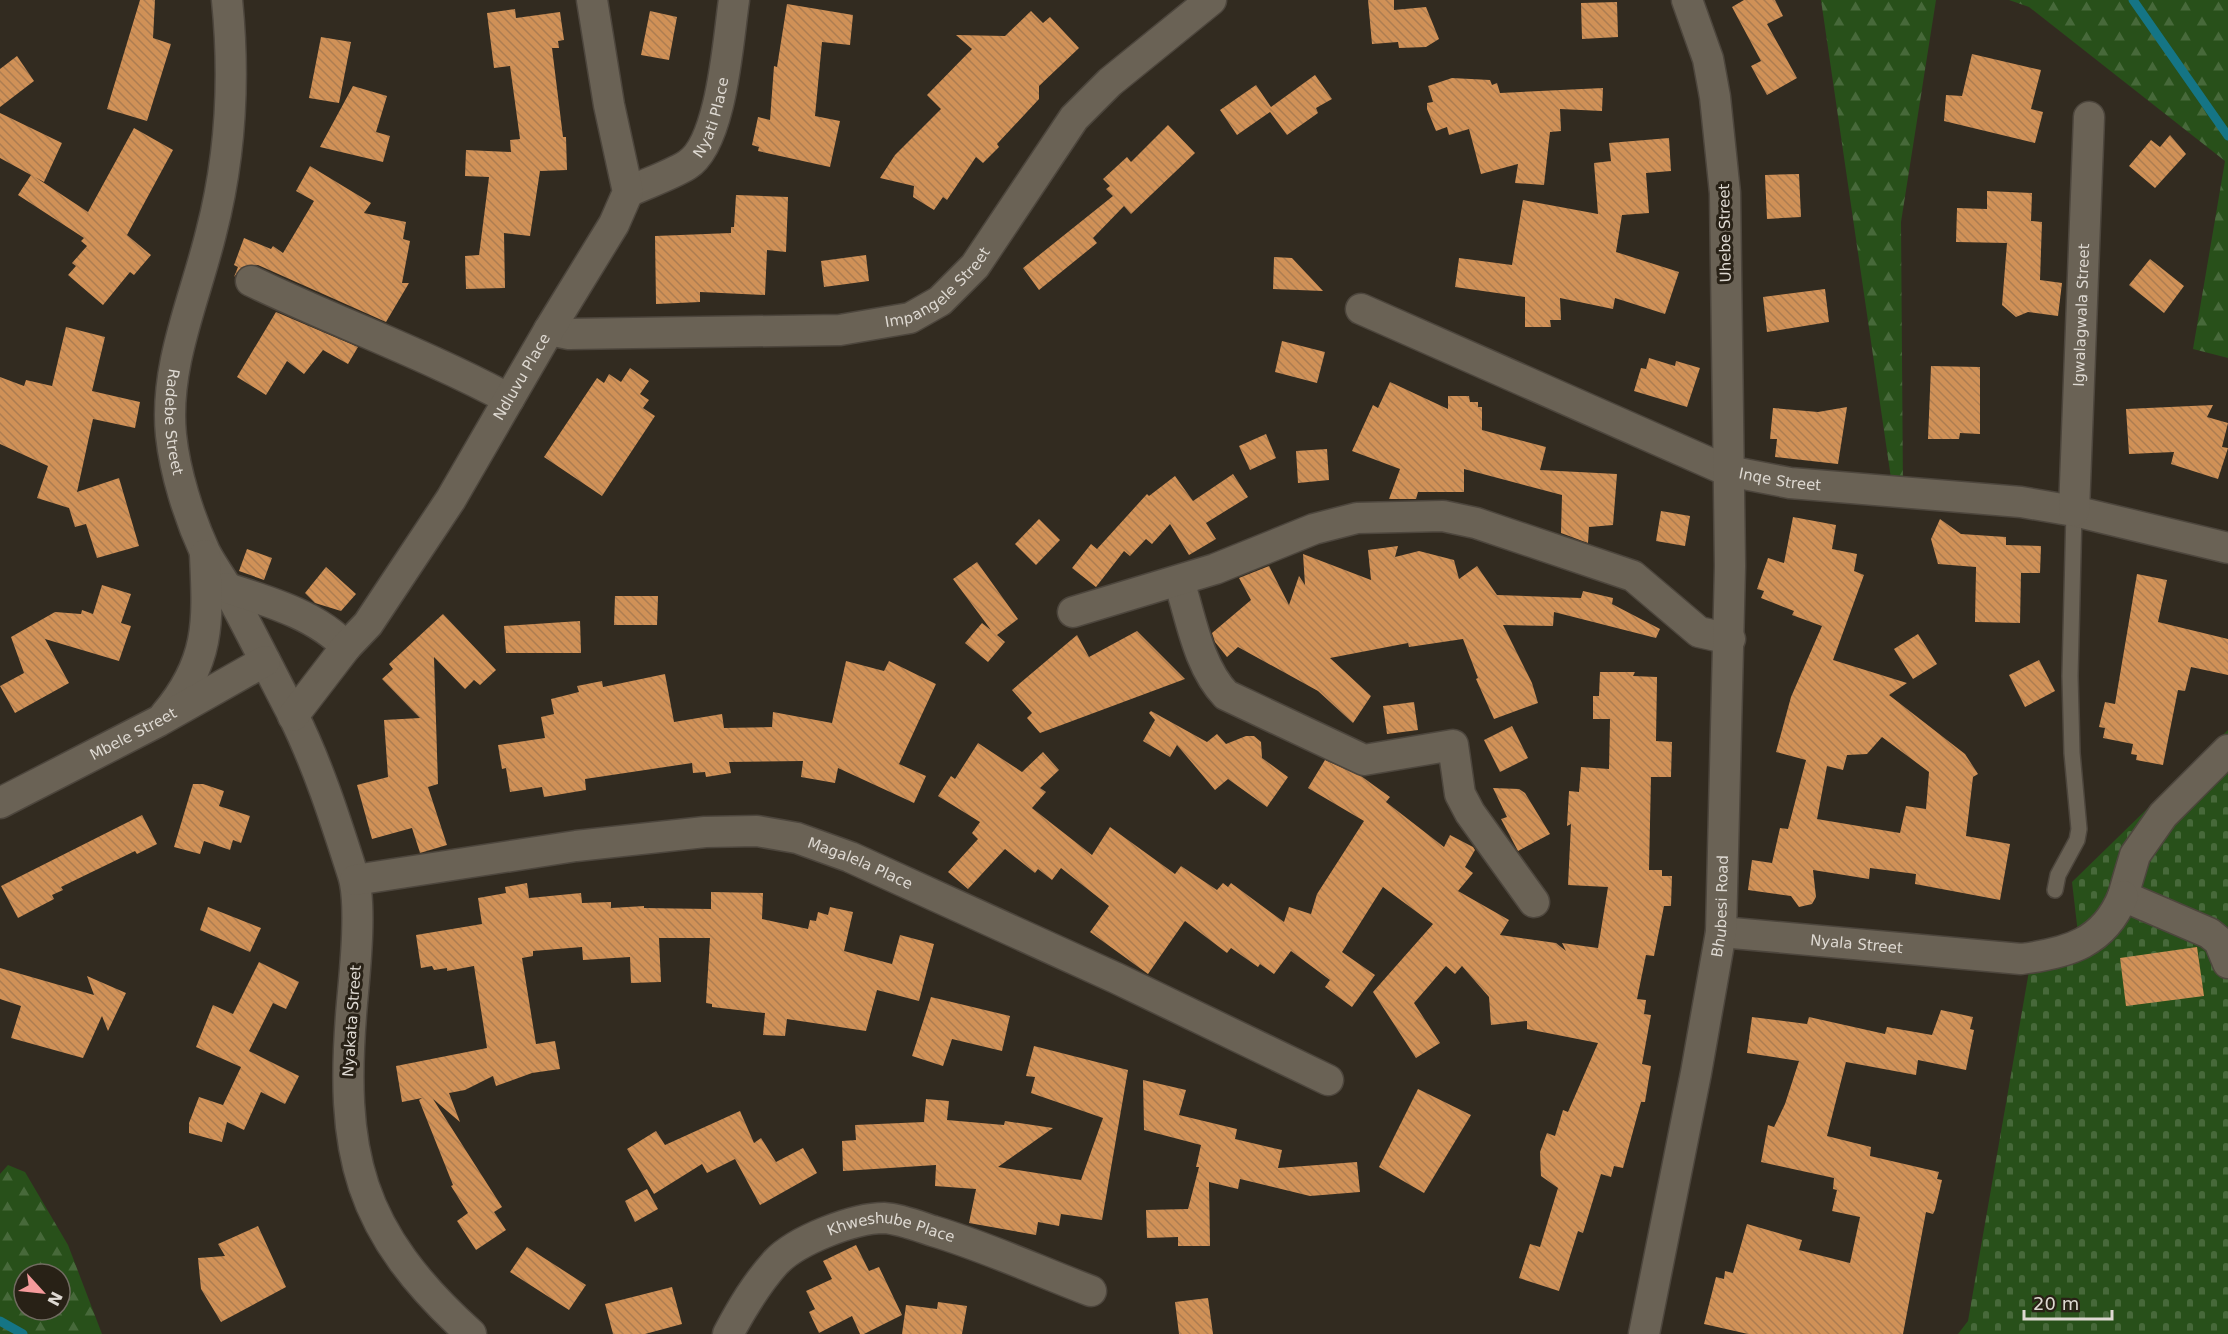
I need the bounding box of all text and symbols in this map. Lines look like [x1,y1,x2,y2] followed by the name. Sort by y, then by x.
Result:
[689,76,732,161] street label: Nyati Place
[1715,183,1735,283] street label: Uhebe Street
[2070,243,2093,387] street label: Igwalagwala Street
[883,244,994,331] street label: Impangele Street
[490,330,554,424] street label: Ndluvu Place
[161,367,187,477] street label: Radebe Street
[1737,464,1822,495] street label: Inqe Street
[87,704,180,764] street label: Mbele Street
[805,834,916,893] street label: Magalela Place
[1708,855,1732,959] street label: Bhubesi Road
[1809,931,1904,957] street label: Nyala Street
[339,964,365,1078] street label: Nyakata Street
[825,1209,957,1246] street label: Khweshube Place
[12,1262,72,1322] north arrow
[2024,1283,2112,1321] scale bar
[43,1288,66,1309] text: N
[2033,1293,2079,1314] text: 20 m

